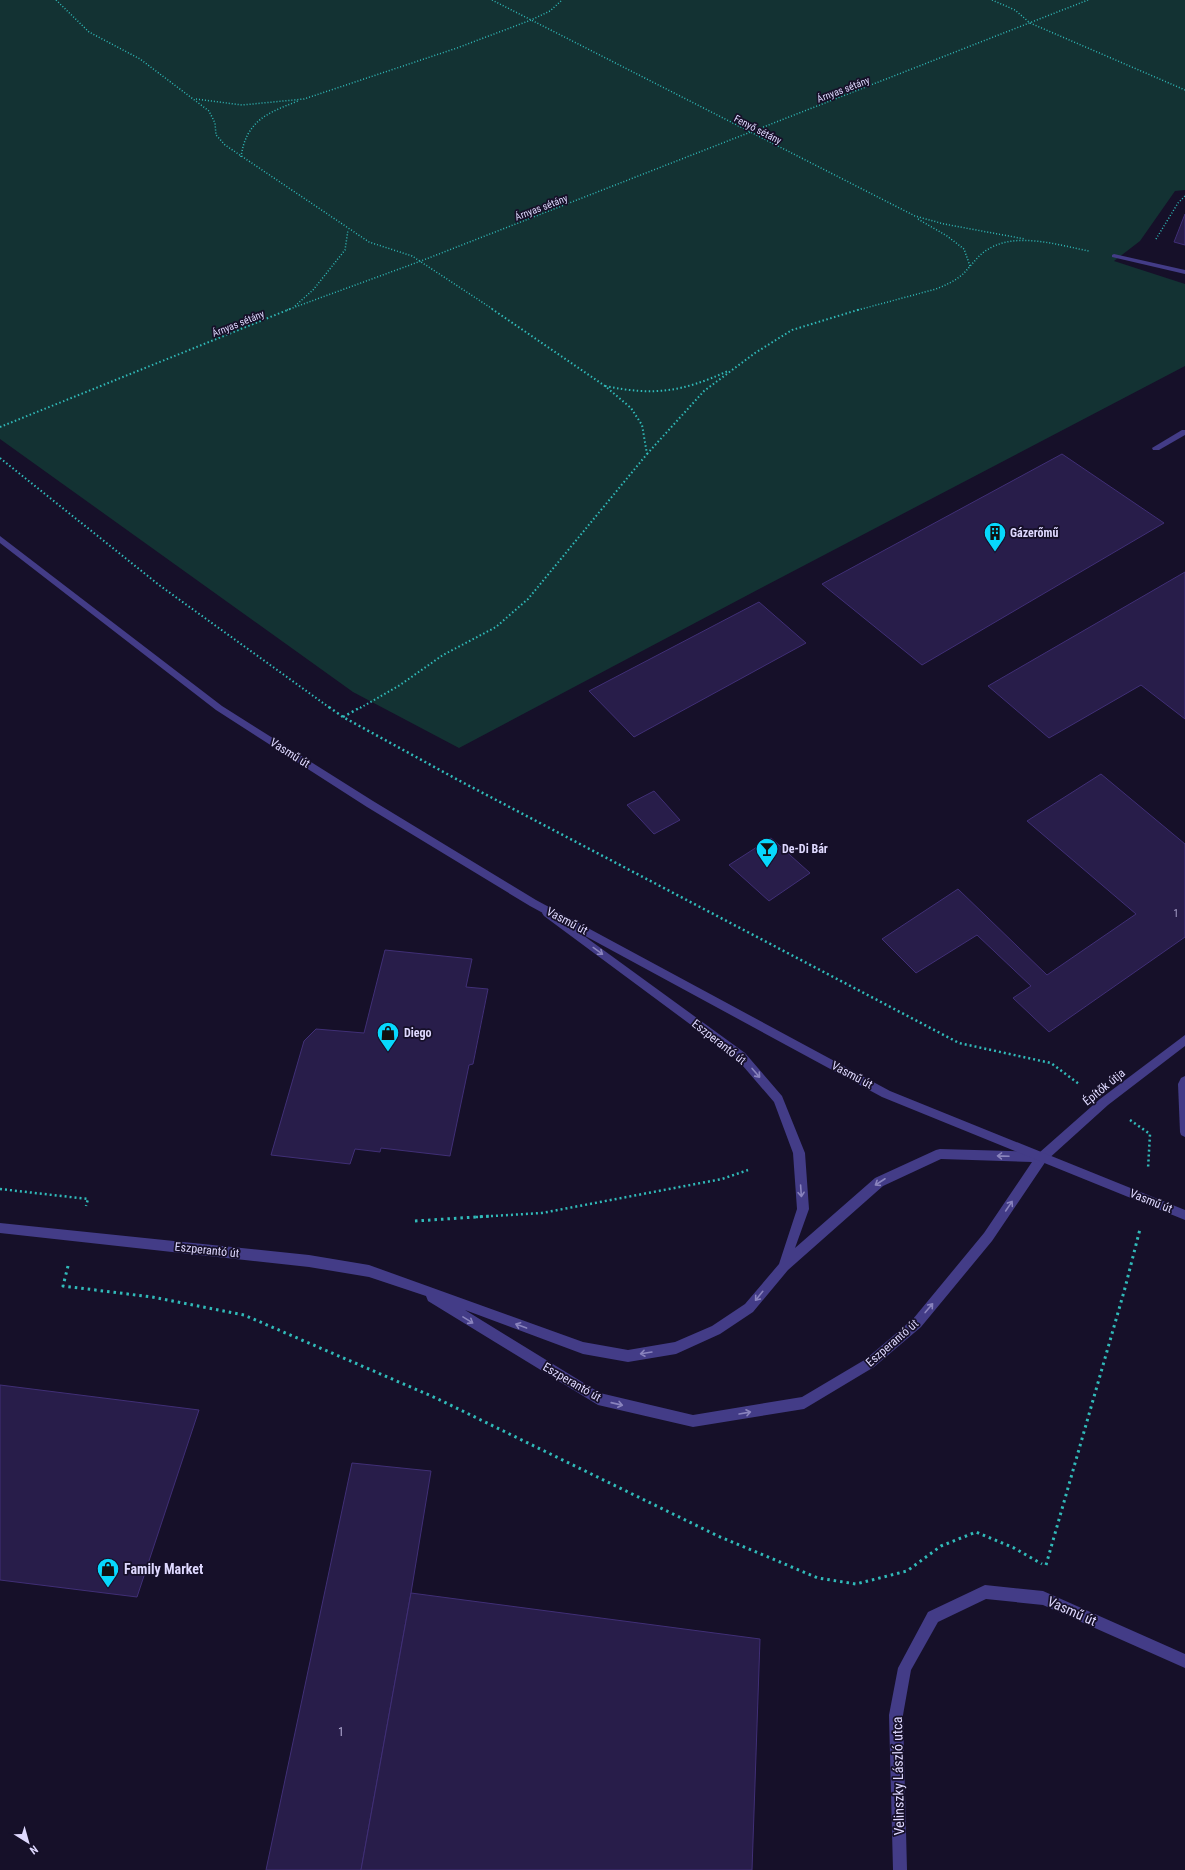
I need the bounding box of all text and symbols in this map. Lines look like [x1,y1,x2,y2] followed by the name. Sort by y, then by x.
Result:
[815,73,871,105] street label: Árnyas sétány
[732,113,783,146] street label: Fenyő sétány
[513,191,569,223] street label: Árnyas sétány
[210,307,266,339] street label: Árnyas sétány
[982,520,1008,553] building icon: Gázerőmű
[1010,526,1058,540] place label: Gázerőmű
[267,735,313,771] street label: Vasmű út
[754,836,780,869] bar icon: De-Di Bár
[782,842,828,856] place label: De-Di Bár
[544,904,590,938] street label: Vasmű út
[1174,908,1178,919] house number: 1
[592,947,603,955] one-way arrow
[689,1017,749,1068] street label: Eszperantó út
[375,1020,401,1053] shop icon: Diego
[404,1026,432,1040] place label: Diego
[829,1058,875,1092] street label: Vasmű út
[1079,1065,1128,1108] street label: Építők útja
[751,1068,760,1078] one-way arrow
[997,1152,1010,1159] one-way arrow
[874,1179,886,1187] one-way arrow
[798,1184,805,1197] one-way arrow
[1128,1186,1175,1216] street label: Vasmű út
[1006,1200,1014,1212] one-way arrow
[174,1240,240,1260] street label: Eszperantó út
[755,1291,764,1302] one-way arrow
[925,1303,934,1313] one-way arrow
[462,1316,474,1324] one-way arrow
[863,1316,921,1370] street label: Eszperantó út
[515,1321,527,1329] one-way arrow
[640,1349,653,1357] one-way arrow
[540,1360,604,1404] street label: Eszperantó út
[610,1400,623,1408] one-way arrow
[738,1408,751,1416] one-way arrow
[95,1556,121,1589] shop icon: Family Market
[124,1561,203,1577] place label: Family Market
[1045,1593,1099,1629] street label: Vasmű út
[889,1717,907,1835] street label: Velinszky László utca
[338,1725,344,1739] house number: 1
[8,1822,48,1862] north arrow
[27,1842,40,1857] text: N

